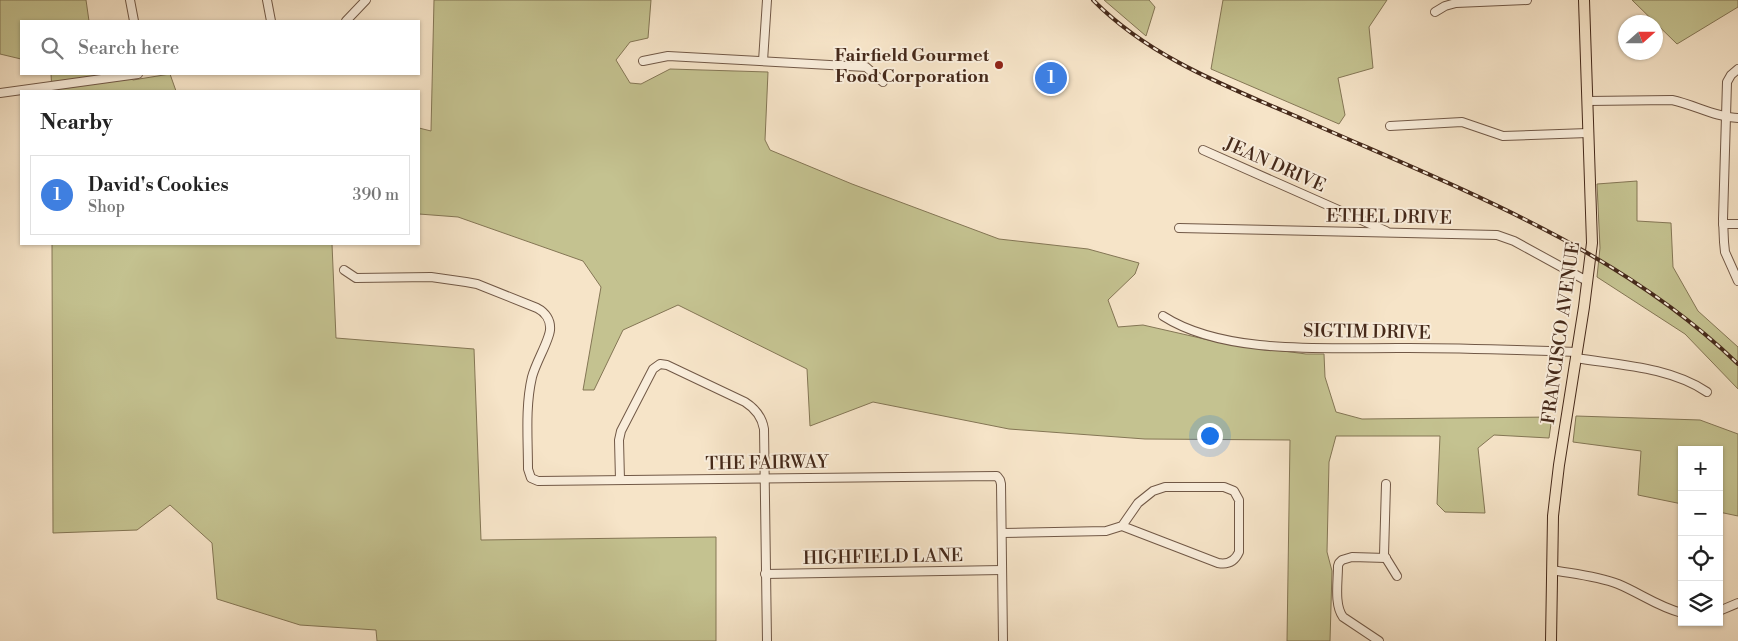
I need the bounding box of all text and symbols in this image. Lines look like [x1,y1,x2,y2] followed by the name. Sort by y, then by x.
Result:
[1618,15,1663,60] north arrow
[20,20,420,75] search box
[38,34,66,62] icon: search
[78,36,179,60] text: Search here
[834,44,990,88] place label: Fairfield Gourmet Food Corporation
[993,59,1005,71] marker: Fairfield Gourmet Food Corporation
[1035,59,1067,97] pin: 1
[40,110,113,136] text: Nearby
[1220,132,1329,198] street label: JEAN DRIVE
[88,173,229,197] text: David's Cookies
[53,185,61,205] text: 1
[353,185,399,205] text: 390 m
[88,197,125,217] text: Shop
[1326,204,1452,230] street label: ETHEL DRIVE
[1537,240,1585,426] street label: FRANCISCO AVENUE
[1303,319,1431,345] street label: SIGTIM DRIVE
[1197,423,1223,449] your location
[1678,446,1723,626] map controls
[1678,446,1723,491] button: +
[705,450,830,476] street label: THE FAIRWAY
[1678,491,1723,536] button: −
[1678,536,1723,581] button: locate
[803,544,963,570] street label: HIGHFIELD LANE
[1678,581,1723,626] button: layers

